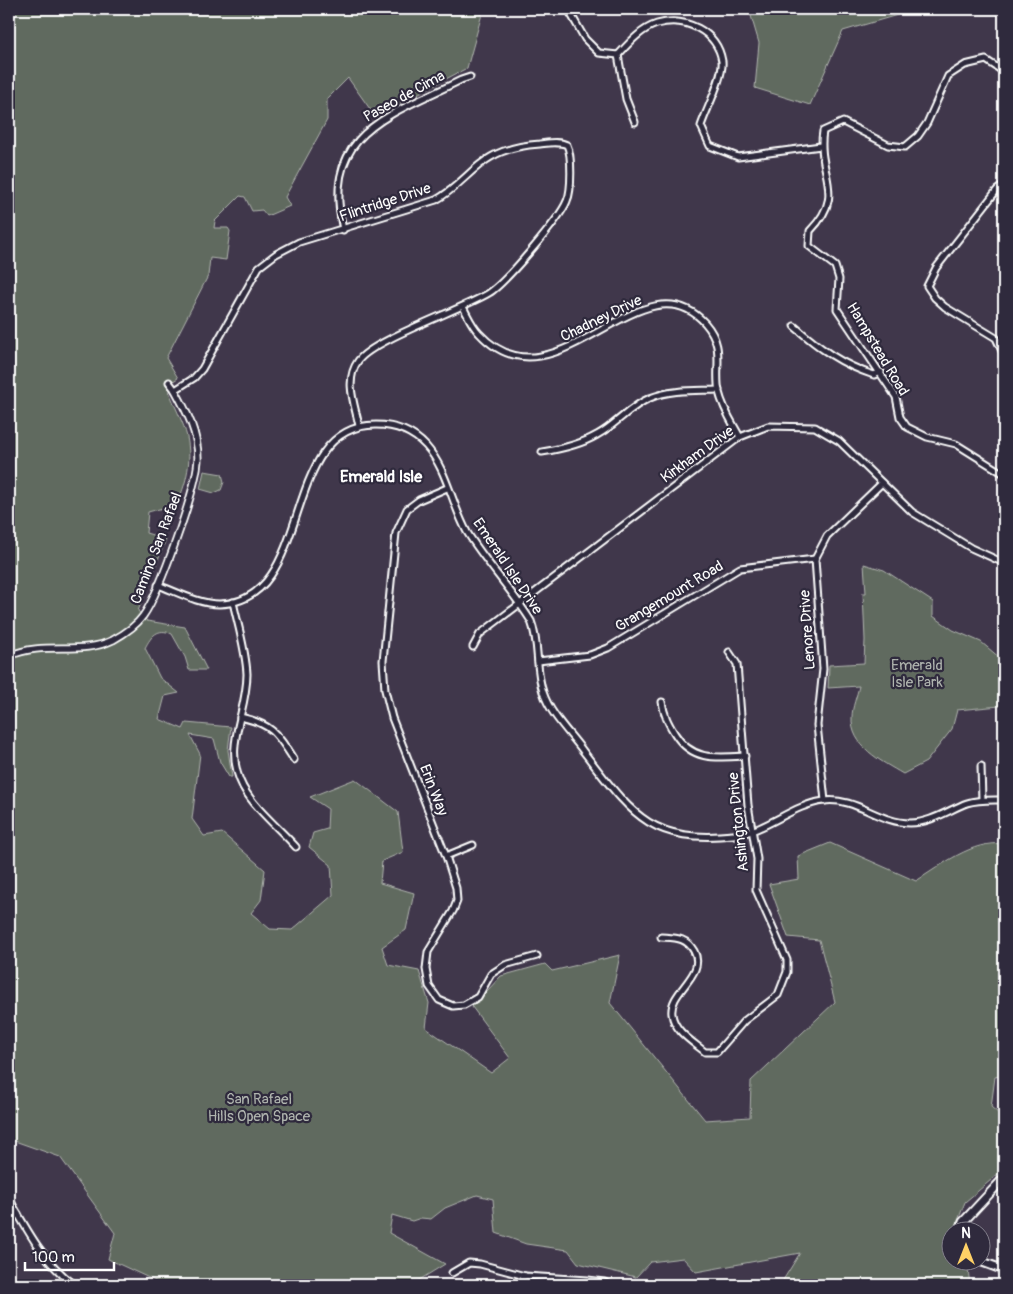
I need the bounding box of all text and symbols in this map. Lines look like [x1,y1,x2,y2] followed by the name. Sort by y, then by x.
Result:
[360,66,448,127] street label: Paseo de Cima
[337,179,434,226] street label: Flintridge Drive
[557,290,646,346] street label: Chadney Drive
[842,299,913,399] street label: Hampstead Road
[657,421,738,487] street label: Kirkham Drive
[340,467,423,487] district label: Emerald Isle
[126,490,187,607] street label: Camino San Rafael
[468,514,547,619] street label: Emerald Isle Drive
[612,557,727,636] street label: Grangemount Road
[795,589,820,671] street label: Lenore Drive
[891,656,943,692] park label: Emerald Isle Park
[415,762,452,819] street label: Erin Way
[724,771,753,873] street label: Ashington Drive
[208,1090,311,1126] park label: San Rafael Hills Open Space
[940,1222,990,1272] north arrow
[961,1225,971,1242] text: N
[25,1239,114,1271] scale bar
[32,1248,75,1267] text: 100 m

